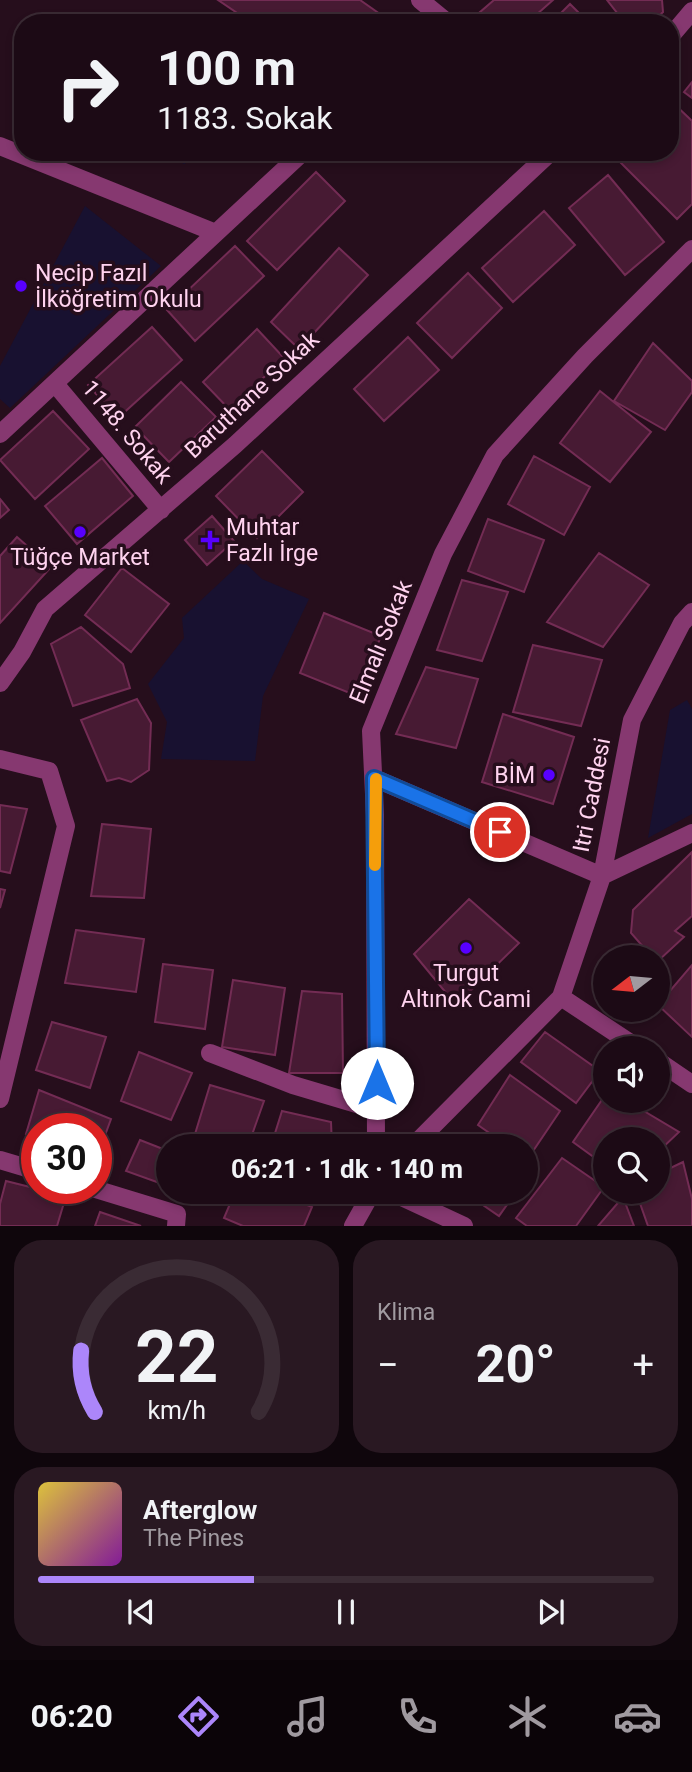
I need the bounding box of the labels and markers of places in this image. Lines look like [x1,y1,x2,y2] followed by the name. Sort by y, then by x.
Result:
[35,260,202,313] place label: Necip Fazıl İlköğretim Okulu
[13,278,29,294] marker: Necip Fazıl İlköğretim Okulu
[226,514,318,567] place label: Muhtar Fazlı İrge
[72,524,88,540] marker: Tüğçe Market
[200,530,220,550] marker: Muhtar Fazlı İrge
[10,544,150,571] place label: Tüğçe Market
[494,762,535,789] place label: BİM
[541,767,557,783] marker: BİM
[470,802,530,862] pin
[458,940,474,956] marker: Turgut Altınok Cami
[401,960,531,1013] place label: Turgut Altınok Cami

